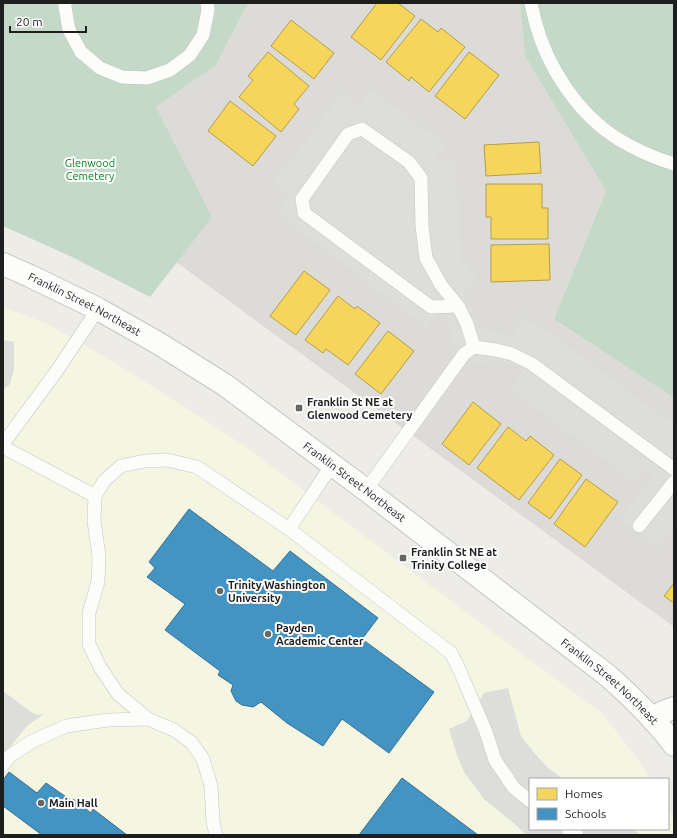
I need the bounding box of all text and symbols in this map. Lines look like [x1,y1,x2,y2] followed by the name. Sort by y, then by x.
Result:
[10,8,86,34] scale bar
[16,15,43,28] text: 20 m
[65,157,115,182] park label: Glenwood Cemetery
[26,270,144,338] street label: Franklin Street Northeast
[307,396,412,421] place label: Franklin St NE at Glenwood Cemetery
[294,403,304,413] marker: Franklin St NE at Glenwood Cemetery
[301,440,409,525] street label: Franklin Street Northeast
[411,546,497,571] place label: Franklin St NE at Trinity College
[398,553,408,563] marker: Franklin St NE at Trinity College
[228,579,326,604] place label: Trinity Washington University
[215,586,225,596] marker: Trinity Washington University
[276,622,364,647] place label: Payden Academic Center
[263,629,273,639] marker: Payden Academic Center
[559,636,661,727] street label: Franklin Street Northeast
[529,778,669,830] legend
[565,787,603,800] text: Homes
[49,797,98,809] place label: Main Hall
[36,798,46,808] marker: Main Hall
[565,807,606,820] text: Schools

